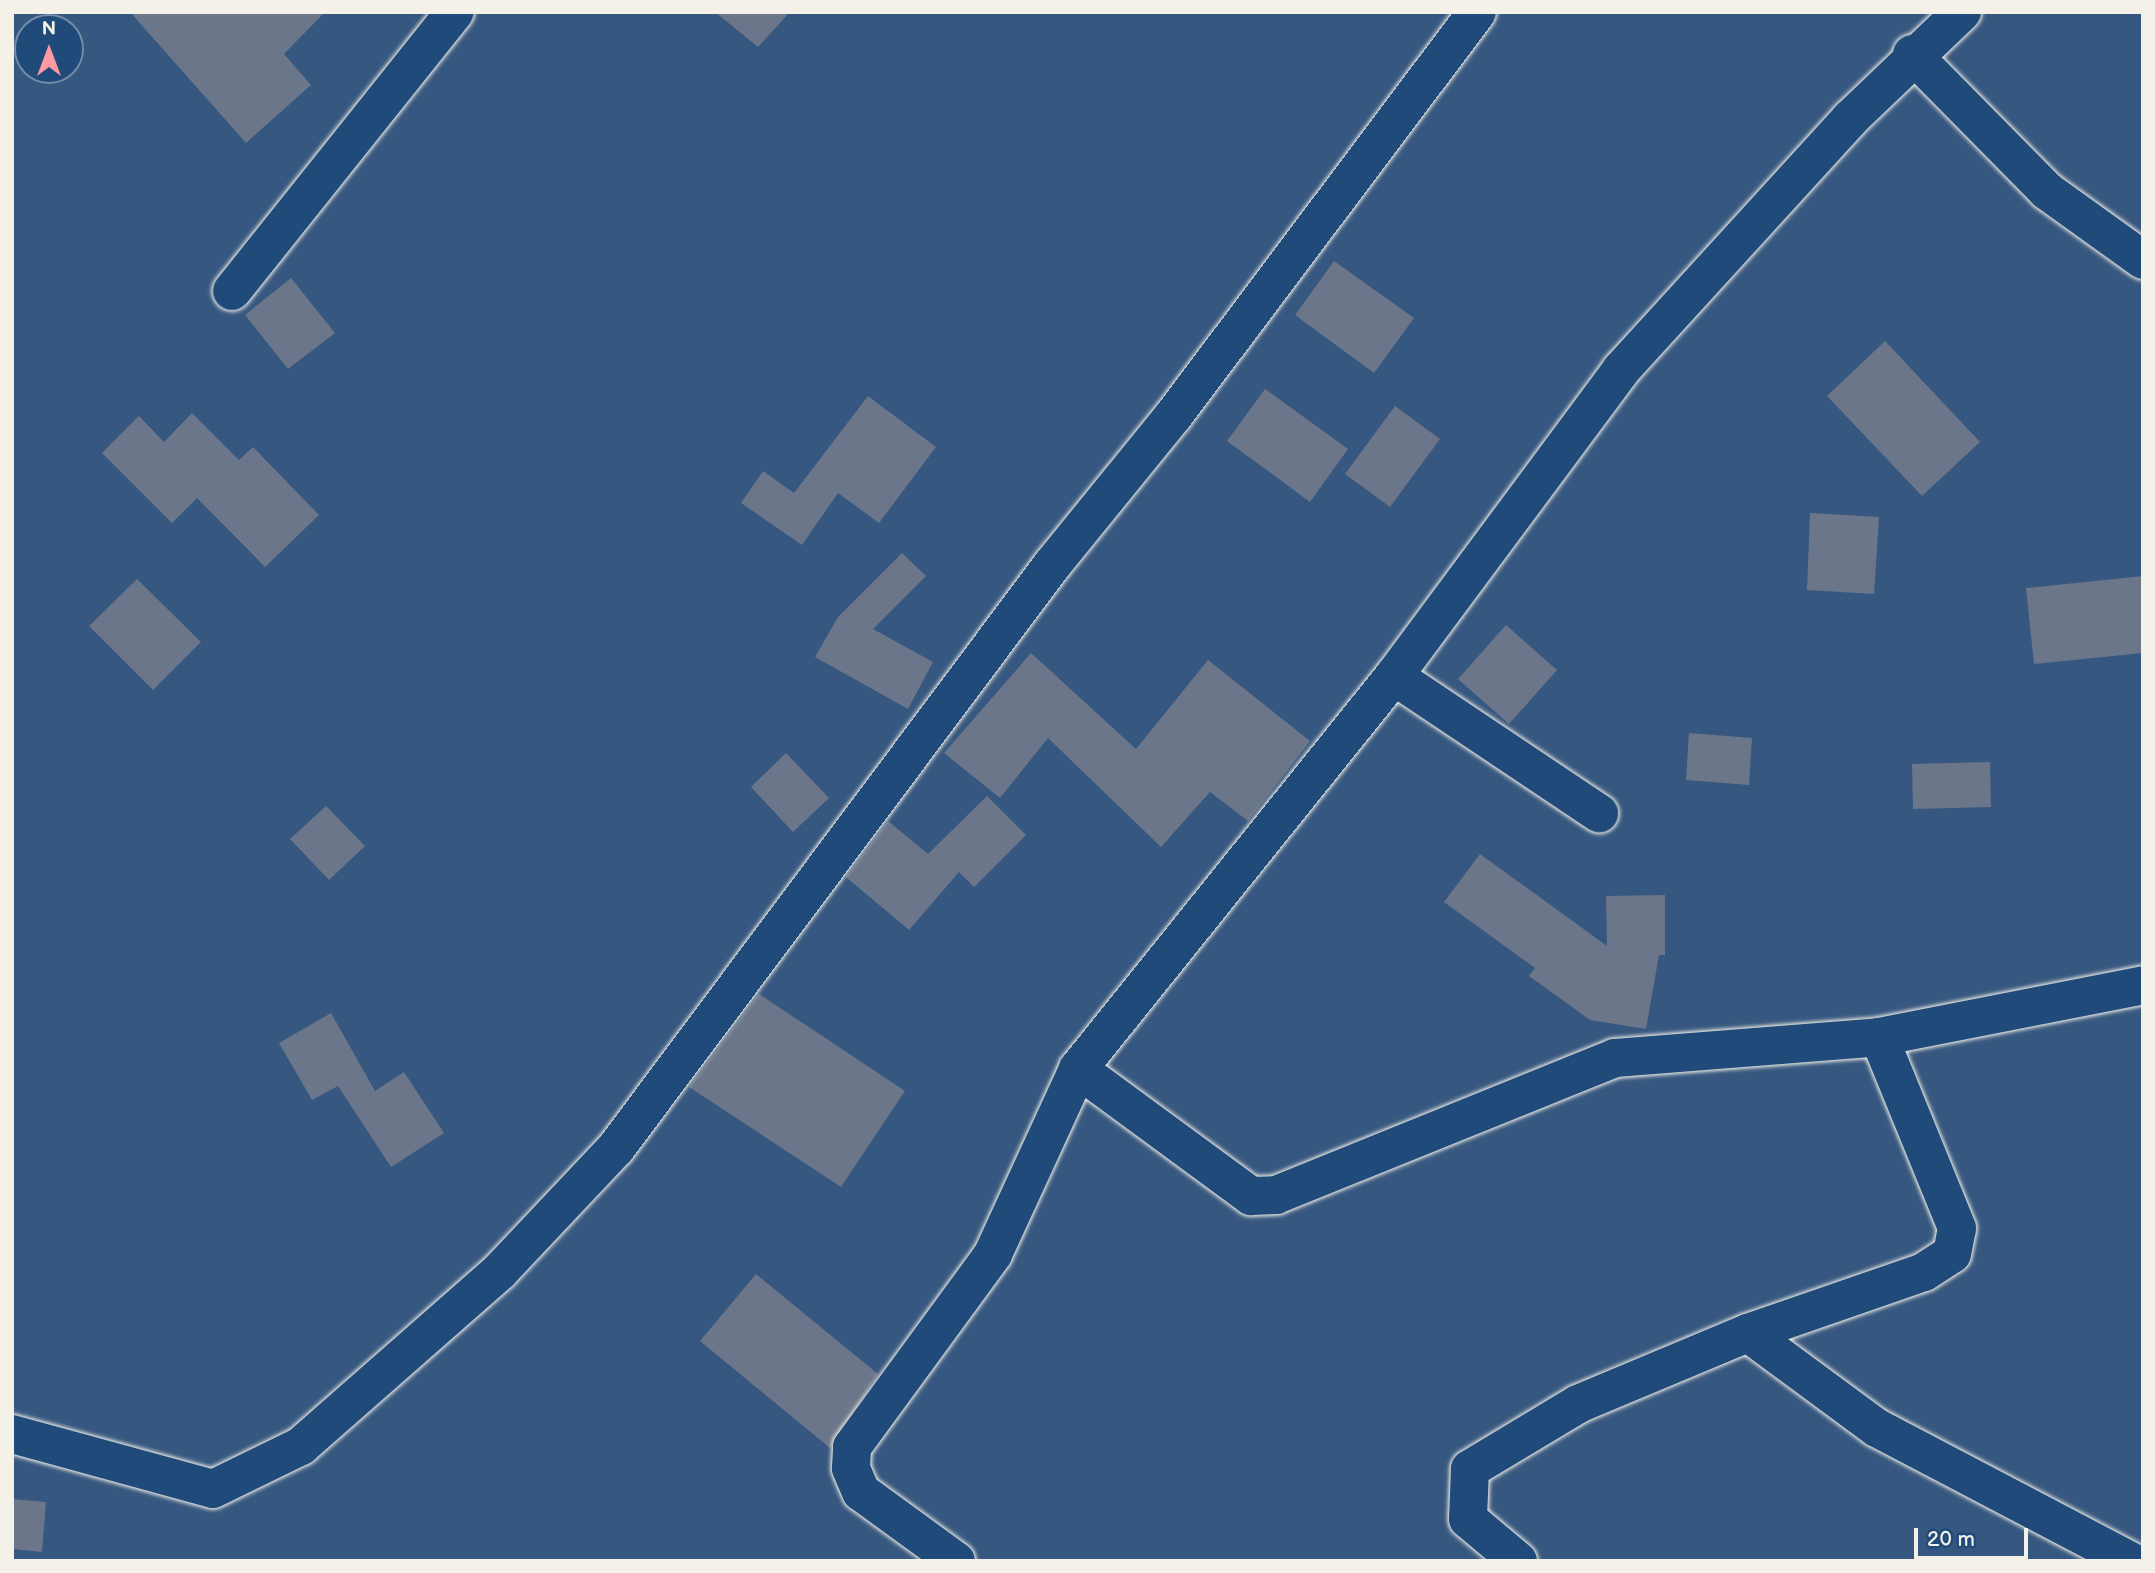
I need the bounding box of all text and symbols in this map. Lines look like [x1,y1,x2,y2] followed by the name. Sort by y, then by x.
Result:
[14,14,84,84] north arrow
[42,18,56,41] text: N
[1917,1514,2031,1558] scale bar
[1927,1527,1975,1552] text: 20 m

